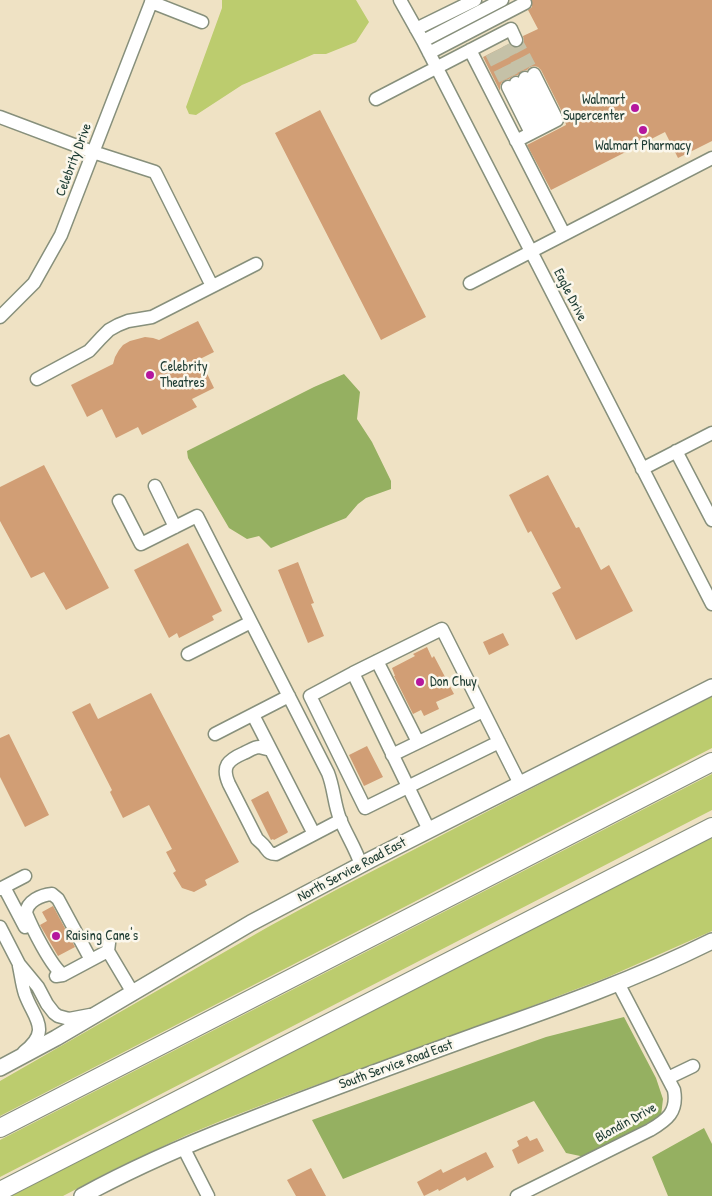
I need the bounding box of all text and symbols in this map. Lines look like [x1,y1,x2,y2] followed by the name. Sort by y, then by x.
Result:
[563,92,625,124] place label: Walmart Supercenter
[629,102,641,114] marker: Walmart Supercenter
[52,121,96,199] street label: Celebrity Drive
[637,124,649,136] marker: Walmart Pharmacy
[595,138,691,154] place label: Walmart Pharmacy
[550,266,590,324] street label: Eagle Drive
[160,359,208,392] place label: Celebrity Theatres
[144,369,156,381] marker: Celebrity Theatres
[430,674,477,690] place label: Don Chuy
[414,676,426,688] marker: Don Chuy
[295,834,409,906] street label: North Service Road East
[66,928,138,944] place label: Raising Cane's
[50,930,62,942] marker: Raising Cane's
[337,1037,455,1093] street label: South Service Road East
[593,1099,659,1147] street label: Blondin Drive

